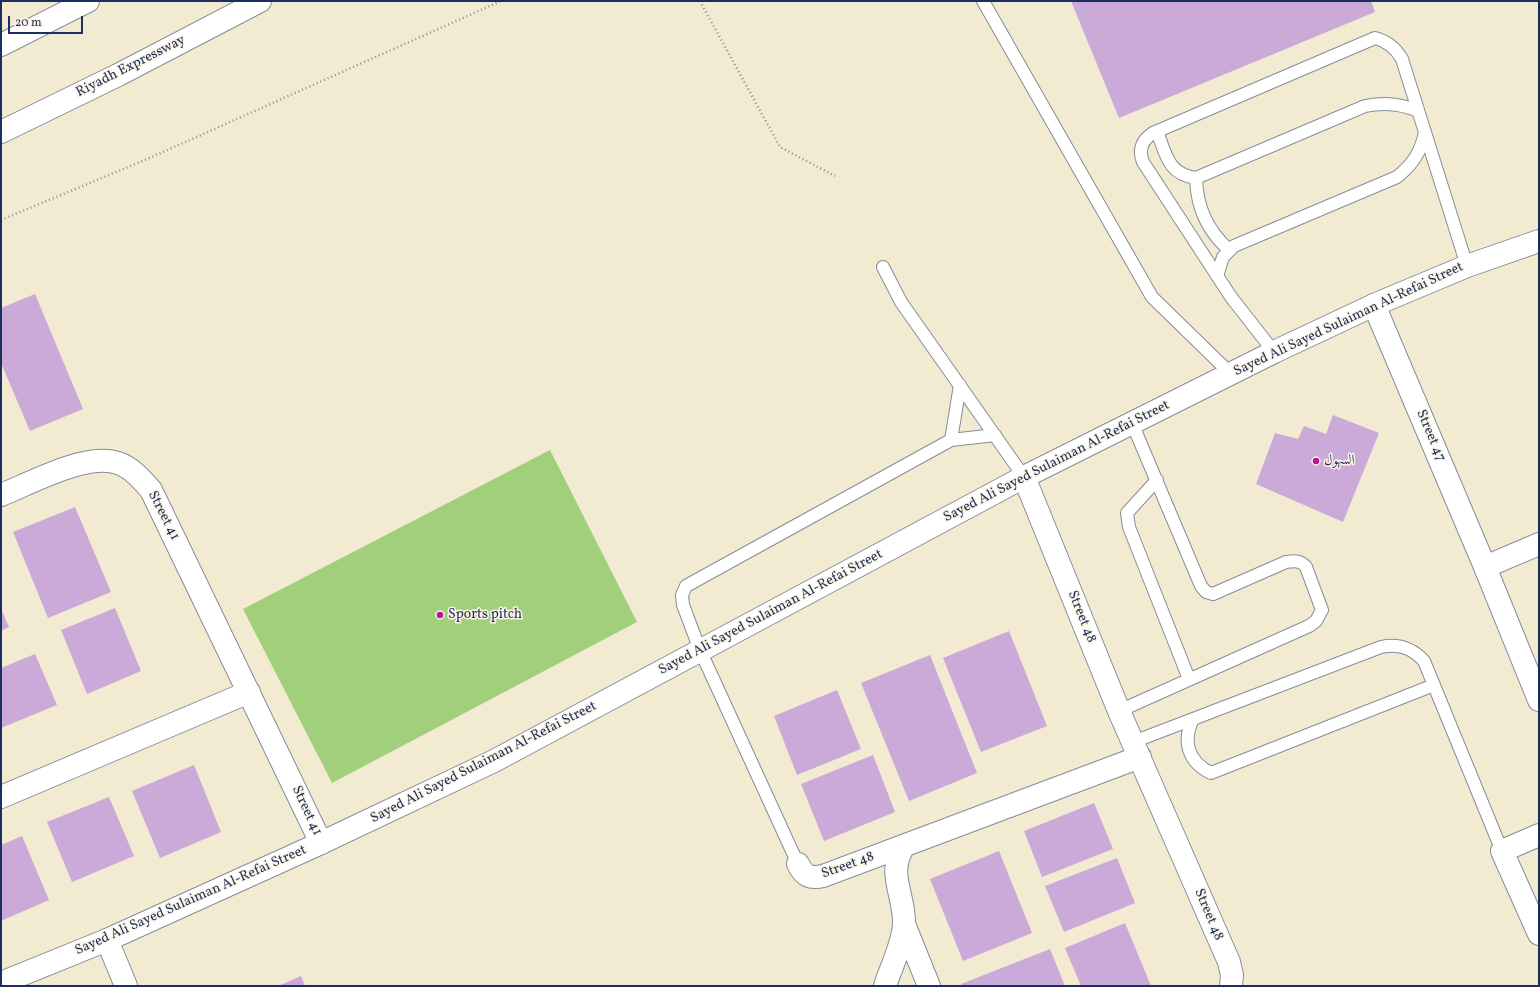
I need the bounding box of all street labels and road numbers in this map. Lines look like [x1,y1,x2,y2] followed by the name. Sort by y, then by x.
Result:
[74,32,188,102] street label: Riyadh Expressway
[1231,259,1467,381] street label: Sayed Ali Sayed Sulaiman Al-Refai Street
[941,397,1173,527] street label: Sayed Ali Sayed Sulaiman Al-Refai Street
[1412,408,1448,464] street label: Street 47
[143,488,183,544] street label: Street 41
[656,547,886,679] street label: Sayed Ali Sayed Sulaiman Al-Refai Street
[1063,589,1099,645] street label: Street 48
[368,698,600,828] street label: Sayed Ali Sayed Sulaiman Al-Refai Street
[287,783,325,839] street label: Street 41
[73,842,309,960] street label: Sayed Ali Sayed Sulaiman Al-Refai Street
[819,849,877,883] street label: Street 48
[1190,887,1226,943] street label: Street 48

